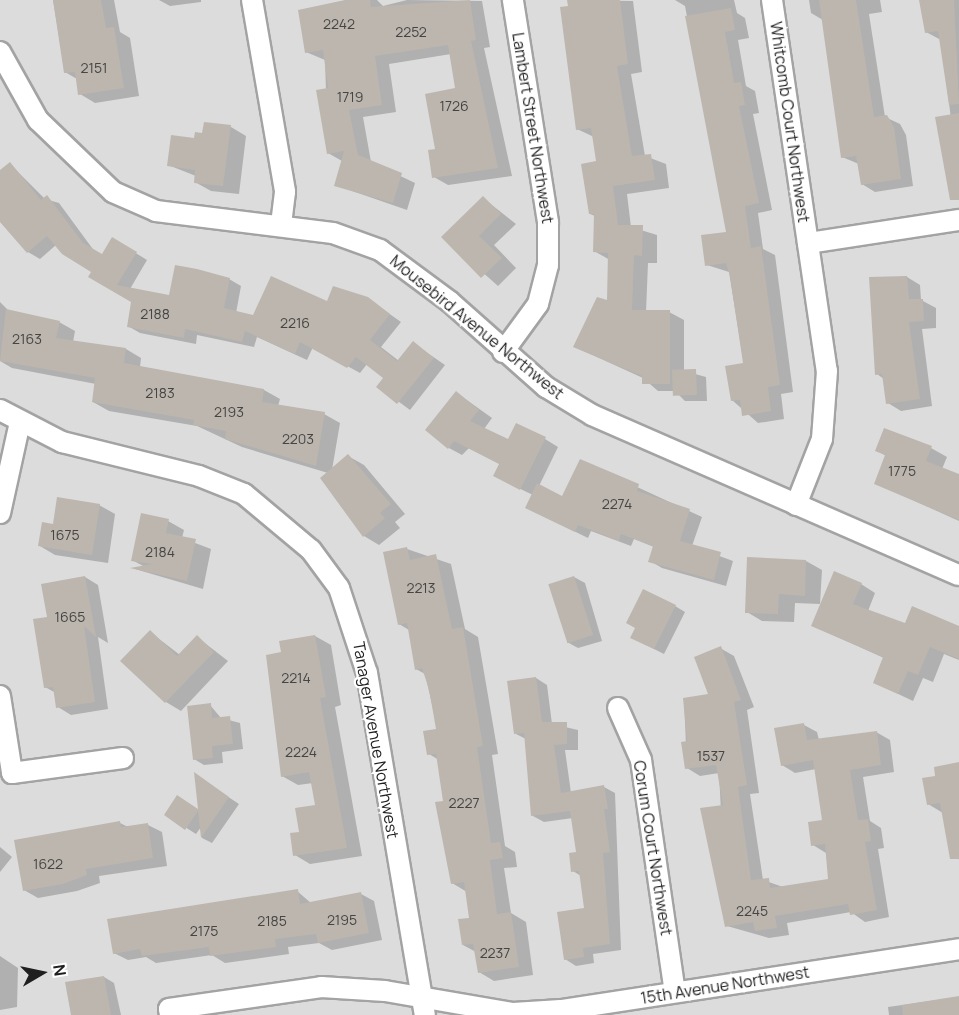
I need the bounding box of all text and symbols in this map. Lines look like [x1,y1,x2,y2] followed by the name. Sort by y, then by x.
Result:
[323,16,355,32] house number: 2242
[766,20,814,224] street label: Whitcomb Court Northwest
[395,24,427,40] house number: 2252
[508,31,558,225] street label: Lambert Street Northwest
[81,60,107,76] house number: 2151
[337,89,363,105] house number: 1719
[439,98,469,114] house number: 1726
[386,251,568,403] street label: Mousebird Avenue Northwest
[140,306,170,322] house number: 2188
[280,315,310,331] house number: 2216
[12,331,42,347] house number: 2163
[145,385,175,401] house number: 2183
[214,404,244,420] house number: 2193
[282,431,314,447] house number: 2203
[888,463,916,479] house number: 1775
[602,496,632,512] house number: 2274
[50,527,80,543] house number: 1675
[145,544,175,560] house number: 2184
[406,580,436,596] house number: 2213
[55,609,85,625] house number: 1665
[349,640,403,840] street label: Tanager Avenue Northwest
[281,670,311,686] house number: 2214
[285,744,317,760] house number: 2224
[697,748,725,764] house number: 1537
[630,759,676,937] street label: Corum Court Northwest
[449,795,479,811] house number: 2227
[33,856,63,872] house number: 1622
[736,903,768,919] house number: 2245
[327,912,357,928] house number: 2195
[257,913,287,929] house number: 2185
[190,923,218,939] house number: 2175
[12,943,72,1003] north arrow
[480,945,510,961] house number: 2237
[639,962,811,1008] street label: 15th Avenue Northwest
[48,963,72,978] text: N

